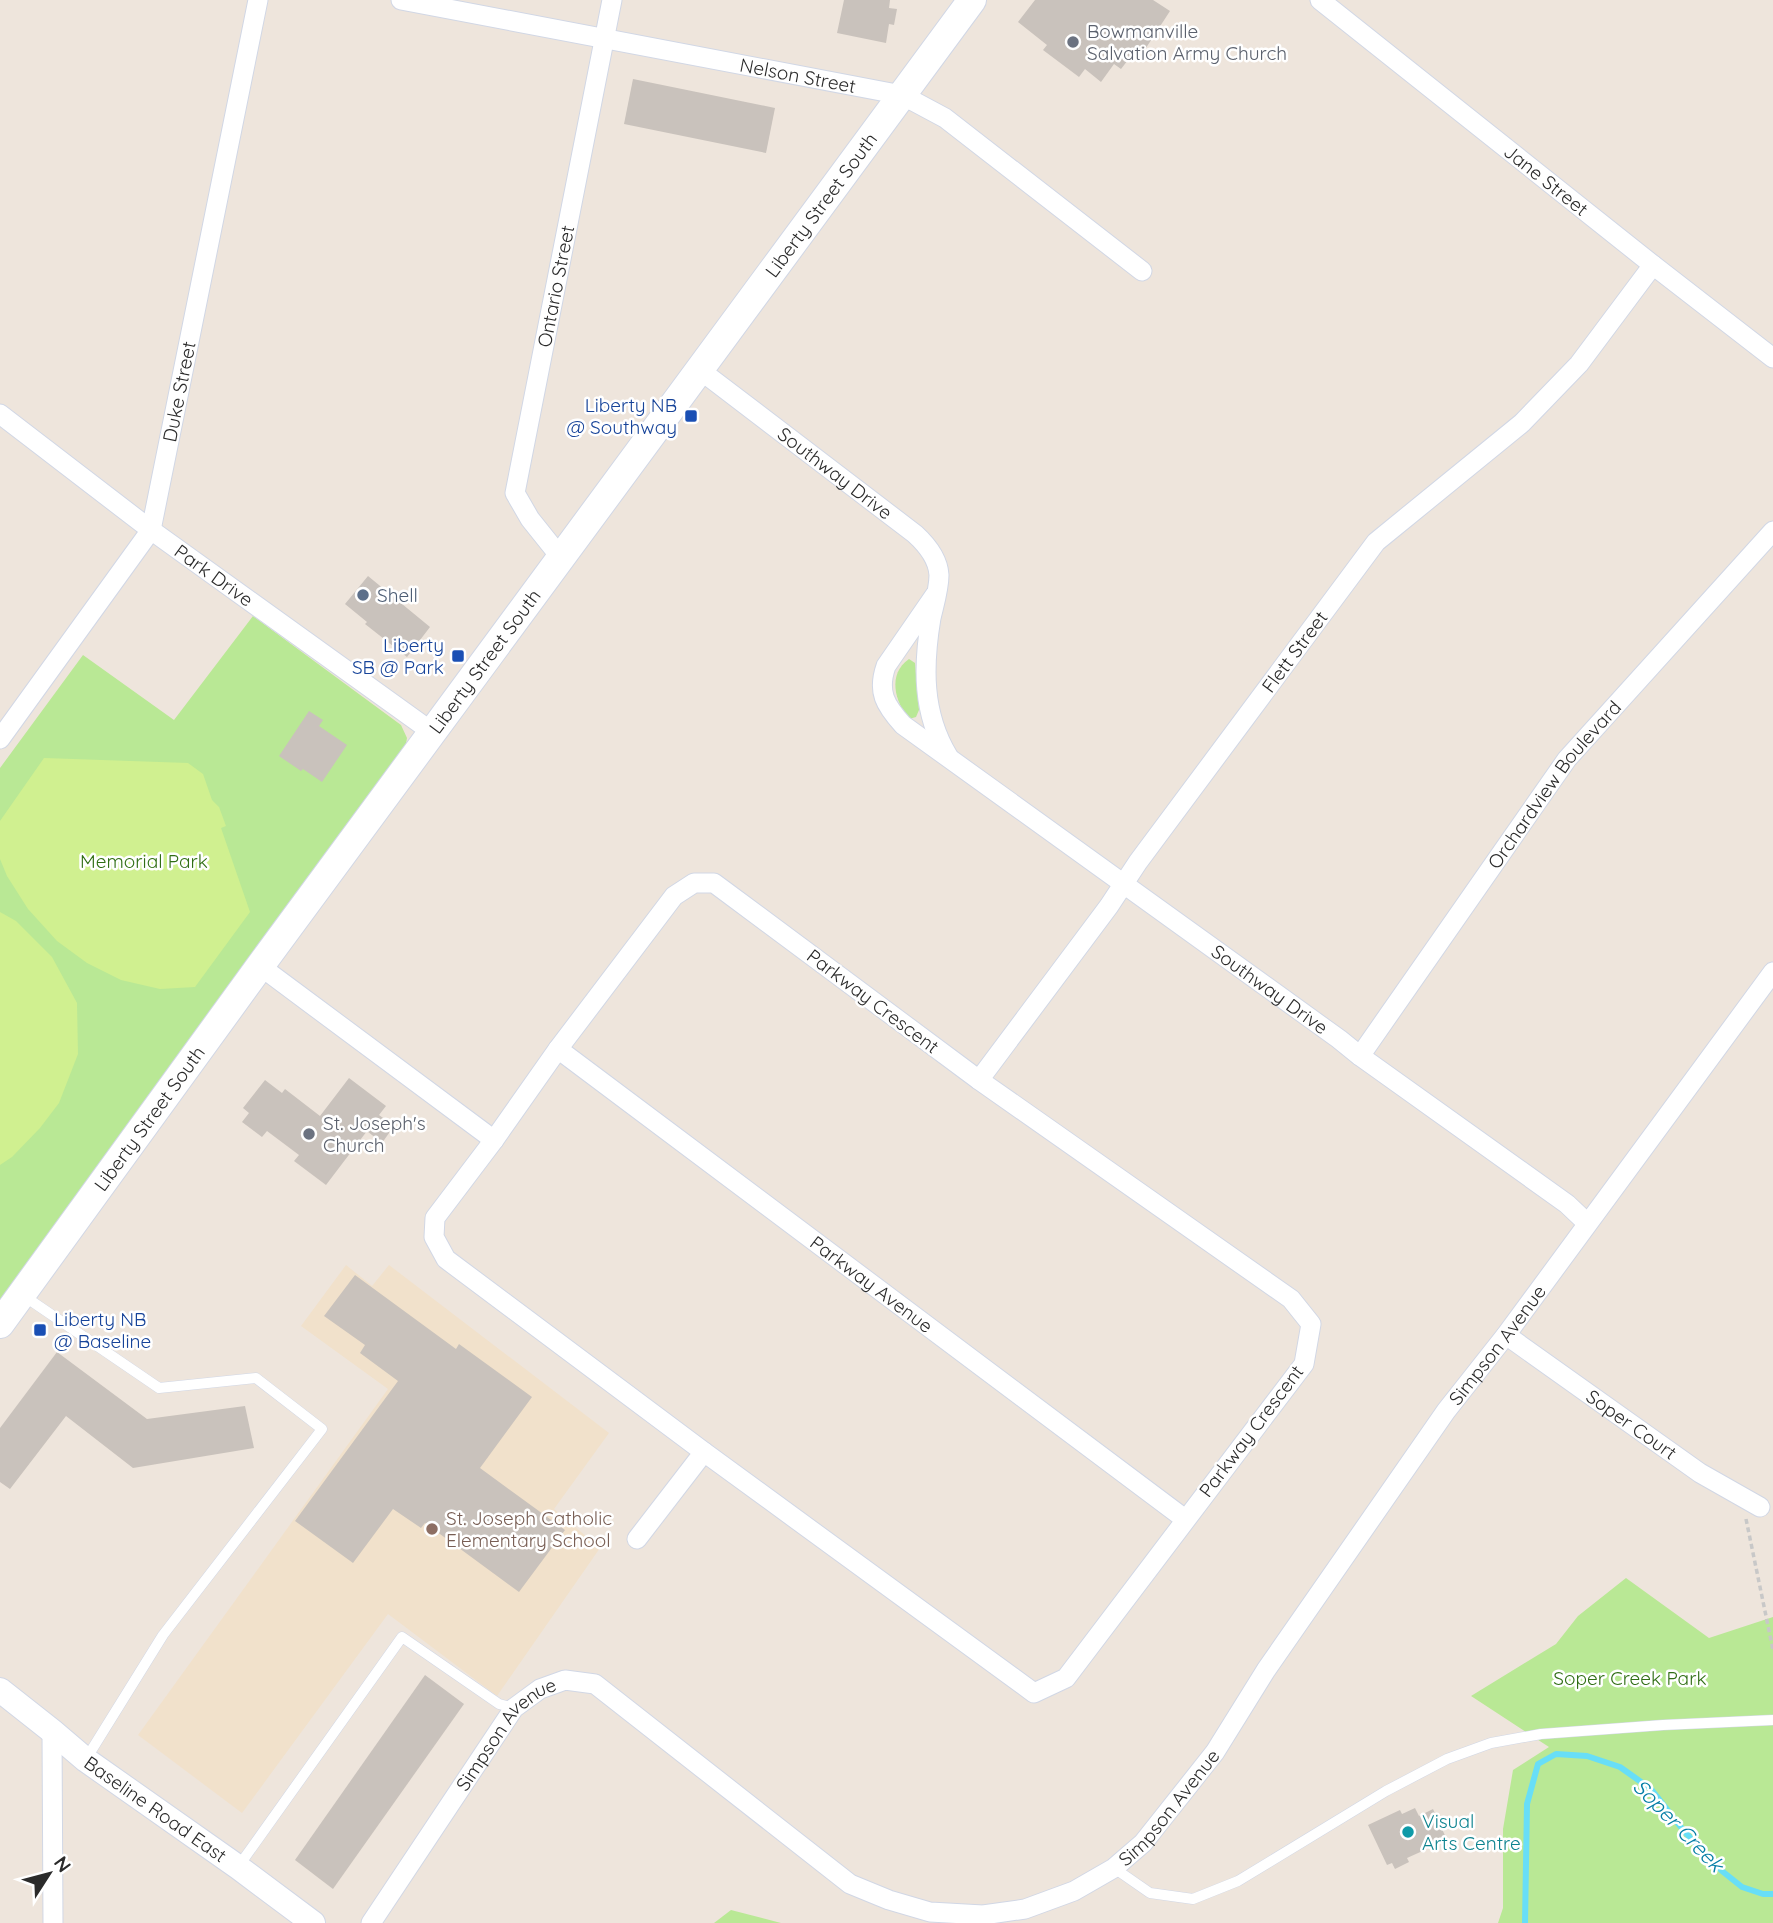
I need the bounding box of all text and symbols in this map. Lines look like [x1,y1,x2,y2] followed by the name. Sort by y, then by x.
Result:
[1087,19,1287,65] place label: Bowmanville Salvation Army Church
[1065,34,1081,50] marker: Bowmanville Salvation Army Church
[738,53,858,98] street label: Nelson Street
[760,128,882,282] street label: Liberty Street South
[1499,139,1593,221] street label: Jane Street
[532,223,579,349] street label: Ontario Street
[157,339,201,444] street label: Duke Street
[566,393,677,439] place label: Liberty NB @ Southway
[683,408,699,424] marker: Liberty NB @ Southway
[773,422,897,524] street label: Southway Drive
[170,539,258,612] street label: Park Drive
[377,583,418,607] place label: Shell
[423,584,546,738] street label: Liberty Street South
[355,587,371,603] marker: Shell
[1256,606,1333,697] street label: Flett Street
[352,633,444,679] place label: Liberty SB @ Park
[450,648,466,664] marker: Liberty SB @ Park
[1482,695,1626,873] street label: Orchardview Boulevard
[80,849,208,873] park label: Memorial Park
[1207,939,1333,1039] street label: Southway Drive
[802,944,944,1058] street label: Parkway Crescent
[89,1041,210,1196] street label: Liberty Street South
[323,1111,426,1157] place label: St. Joseph's Church
[301,1126,317,1142] marker: St. Joseph's Church
[806,1230,938,1338] street label: Parkway Avenue
[1443,1280,1551,1410] street label: Simpson Avenue
[54,1307,151,1353] place label: Liberty NB @ Baseline
[32,1322,48,1338] marker: Liberty NB @ Baseline
[1194,1360,1308,1502] street label: Parkway Crescent
[1582,1384,1681,1465] street label: Soper Court
[446,1506,612,1552] place label: St. Joseph Catholic Elementary School
[424,1521,440,1537] marker: St. Joseph Catholic Elementary School
[1553,1666,1707,1690] park label: Soper Creek Park
[450,1672,559,1795] street label: Simpson Avenue
[1113,1744,1225,1871] street label: Simpson Avenue
[80,1751,232,1867] street label: Baseline Road East
[1628,1773,1731,1878] water label: Soper Creek
[1422,1809,1521,1855] place label: Visual Arts Centre
[1400,1824,1416,1840] marker: Visual Arts Centre
[14,1839,84,1909] north arrow
[49,1851,77,1877] text: N

